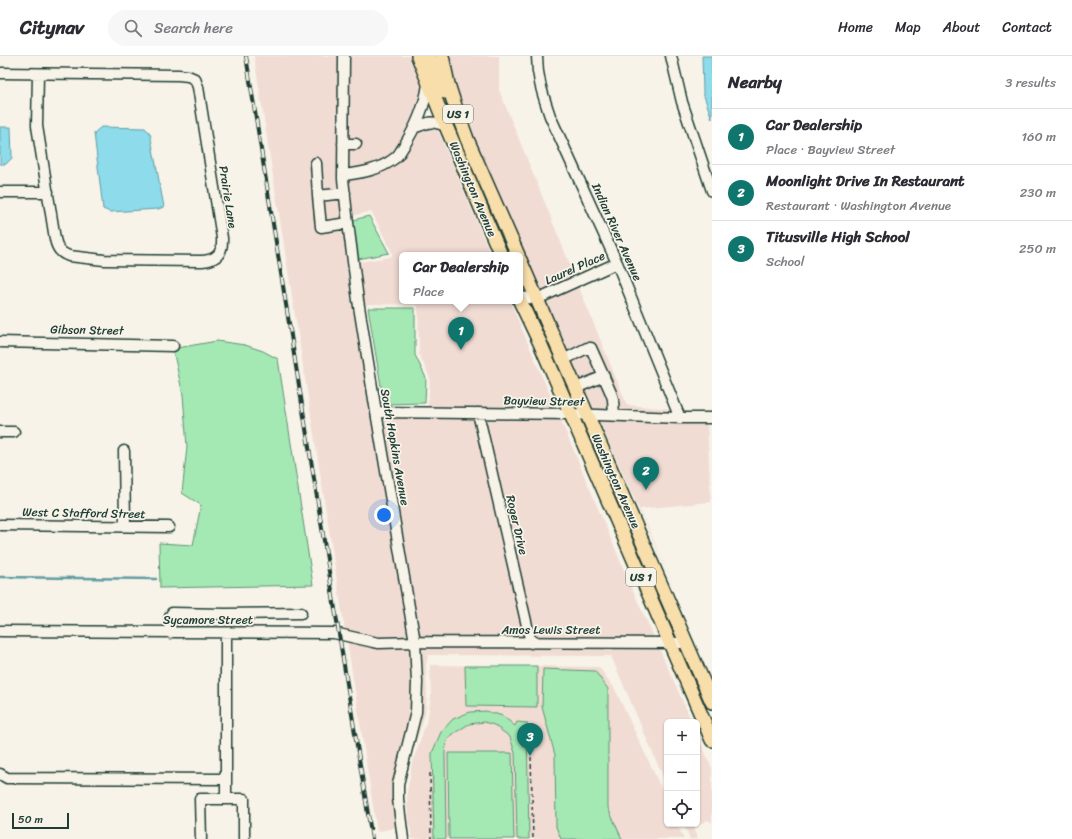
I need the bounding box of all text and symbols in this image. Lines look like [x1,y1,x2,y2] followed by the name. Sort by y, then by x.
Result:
[108,10,388,46] search box
[20,11,84,44] text: Citynav
[154,15,233,41] text: Search here
[838,15,873,40] text: Home
[895,15,921,40] text: Map
[943,15,980,40] text: About
[1002,15,1052,40] text: Contact
[122,17,144,39] icon: search
[728,67,782,97] text: Nearby
[1005,71,1056,94] text: 3 results
[443,105,473,123] road number: US 1
[766,112,862,138] text: Car Dealership
[738,125,744,148] text: 1
[1021,125,1056,148] text: 160 m
[443,138,503,240] street label: Washington Avenue
[766,138,895,161] text: Place · Bayview Street
[212,164,244,230] street label: Prairie Lane
[766,168,965,194] text: Moonlight Drive In Restaurant
[585,178,649,285] street label: Indian River Avenue
[737,181,745,204] text: 2
[1020,181,1056,204] text: 230 m
[766,194,951,217] text: Restaurant · Washington Avenue
[766,224,910,250] text: Titusville High School
[737,237,745,260] text: 3
[1019,237,1056,260] text: 250 m
[541,245,609,291] street label: Laurel Place
[766,250,804,273] text: School
[399,252,523,304] popup
[413,254,509,280] text: Car Dealership
[413,280,444,303] text: Place
[448,317,474,350] pin: 1
[50,318,125,342] street label: Gibson Street
[374,387,416,507] street label: South Hopkins Avenue
[503,389,586,413] street label: Bayview Street
[585,430,647,532] street label: Washington Avenue
[633,457,659,490] pin: 2
[499,493,535,557] street label: Roger Drive
[22,501,146,525] street label: West C Stafford Street
[374,505,394,525] your location
[626,568,656,586] road number: US 1
[163,609,253,631] street label: Sycamore Street
[500,619,601,641] street label: Amos Lewis Street
[664,719,700,827] map controls
[664,719,700,755] button: +
[517,723,543,756] pin: 3
[664,755,700,791] button: −
[664,791,700,827] button: locate
[18,810,43,829] text: 50 m
[12,811,69,830] scale bar

